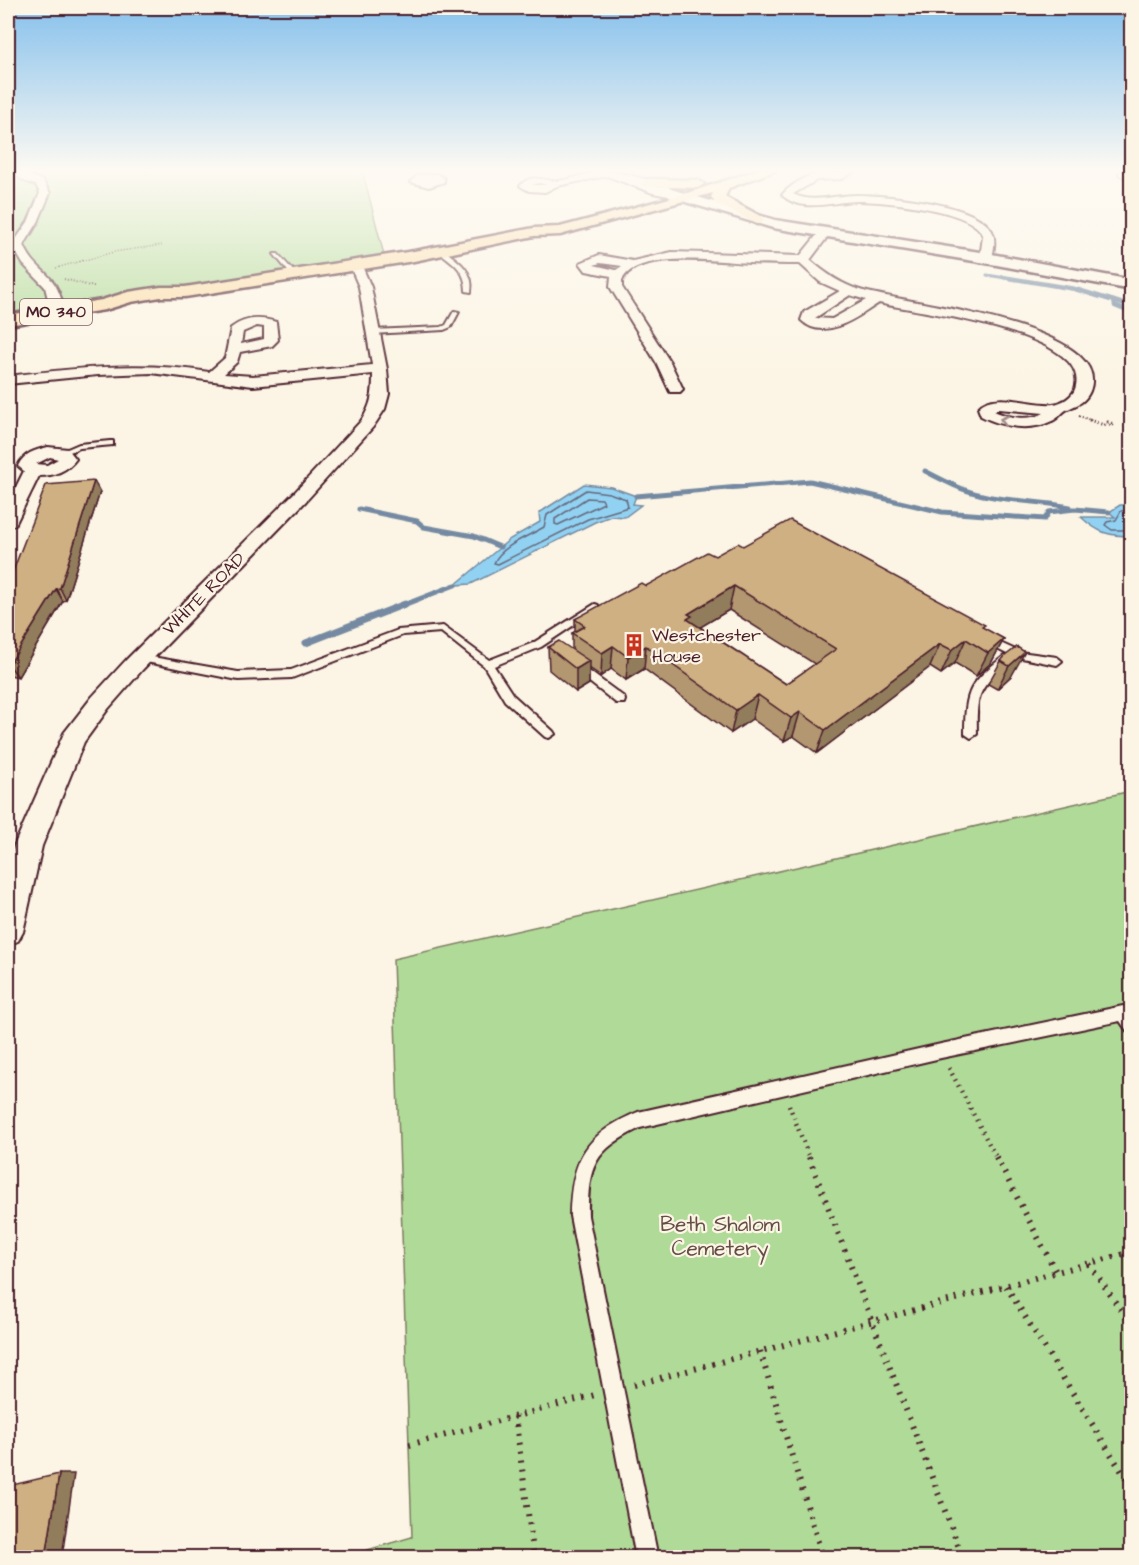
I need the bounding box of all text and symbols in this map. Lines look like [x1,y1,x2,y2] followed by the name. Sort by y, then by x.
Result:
[20,299,92,325] road number: MO 340
[999,414,1009,427] one-way arrow
[157,547,251,641] street label: WHITE ROAD
[652,623,761,669] place label: Westchester House
[621,632,647,658] building icon: Westchester House
[660,1210,780,1265] park label: Beth Shalom Cemetery

